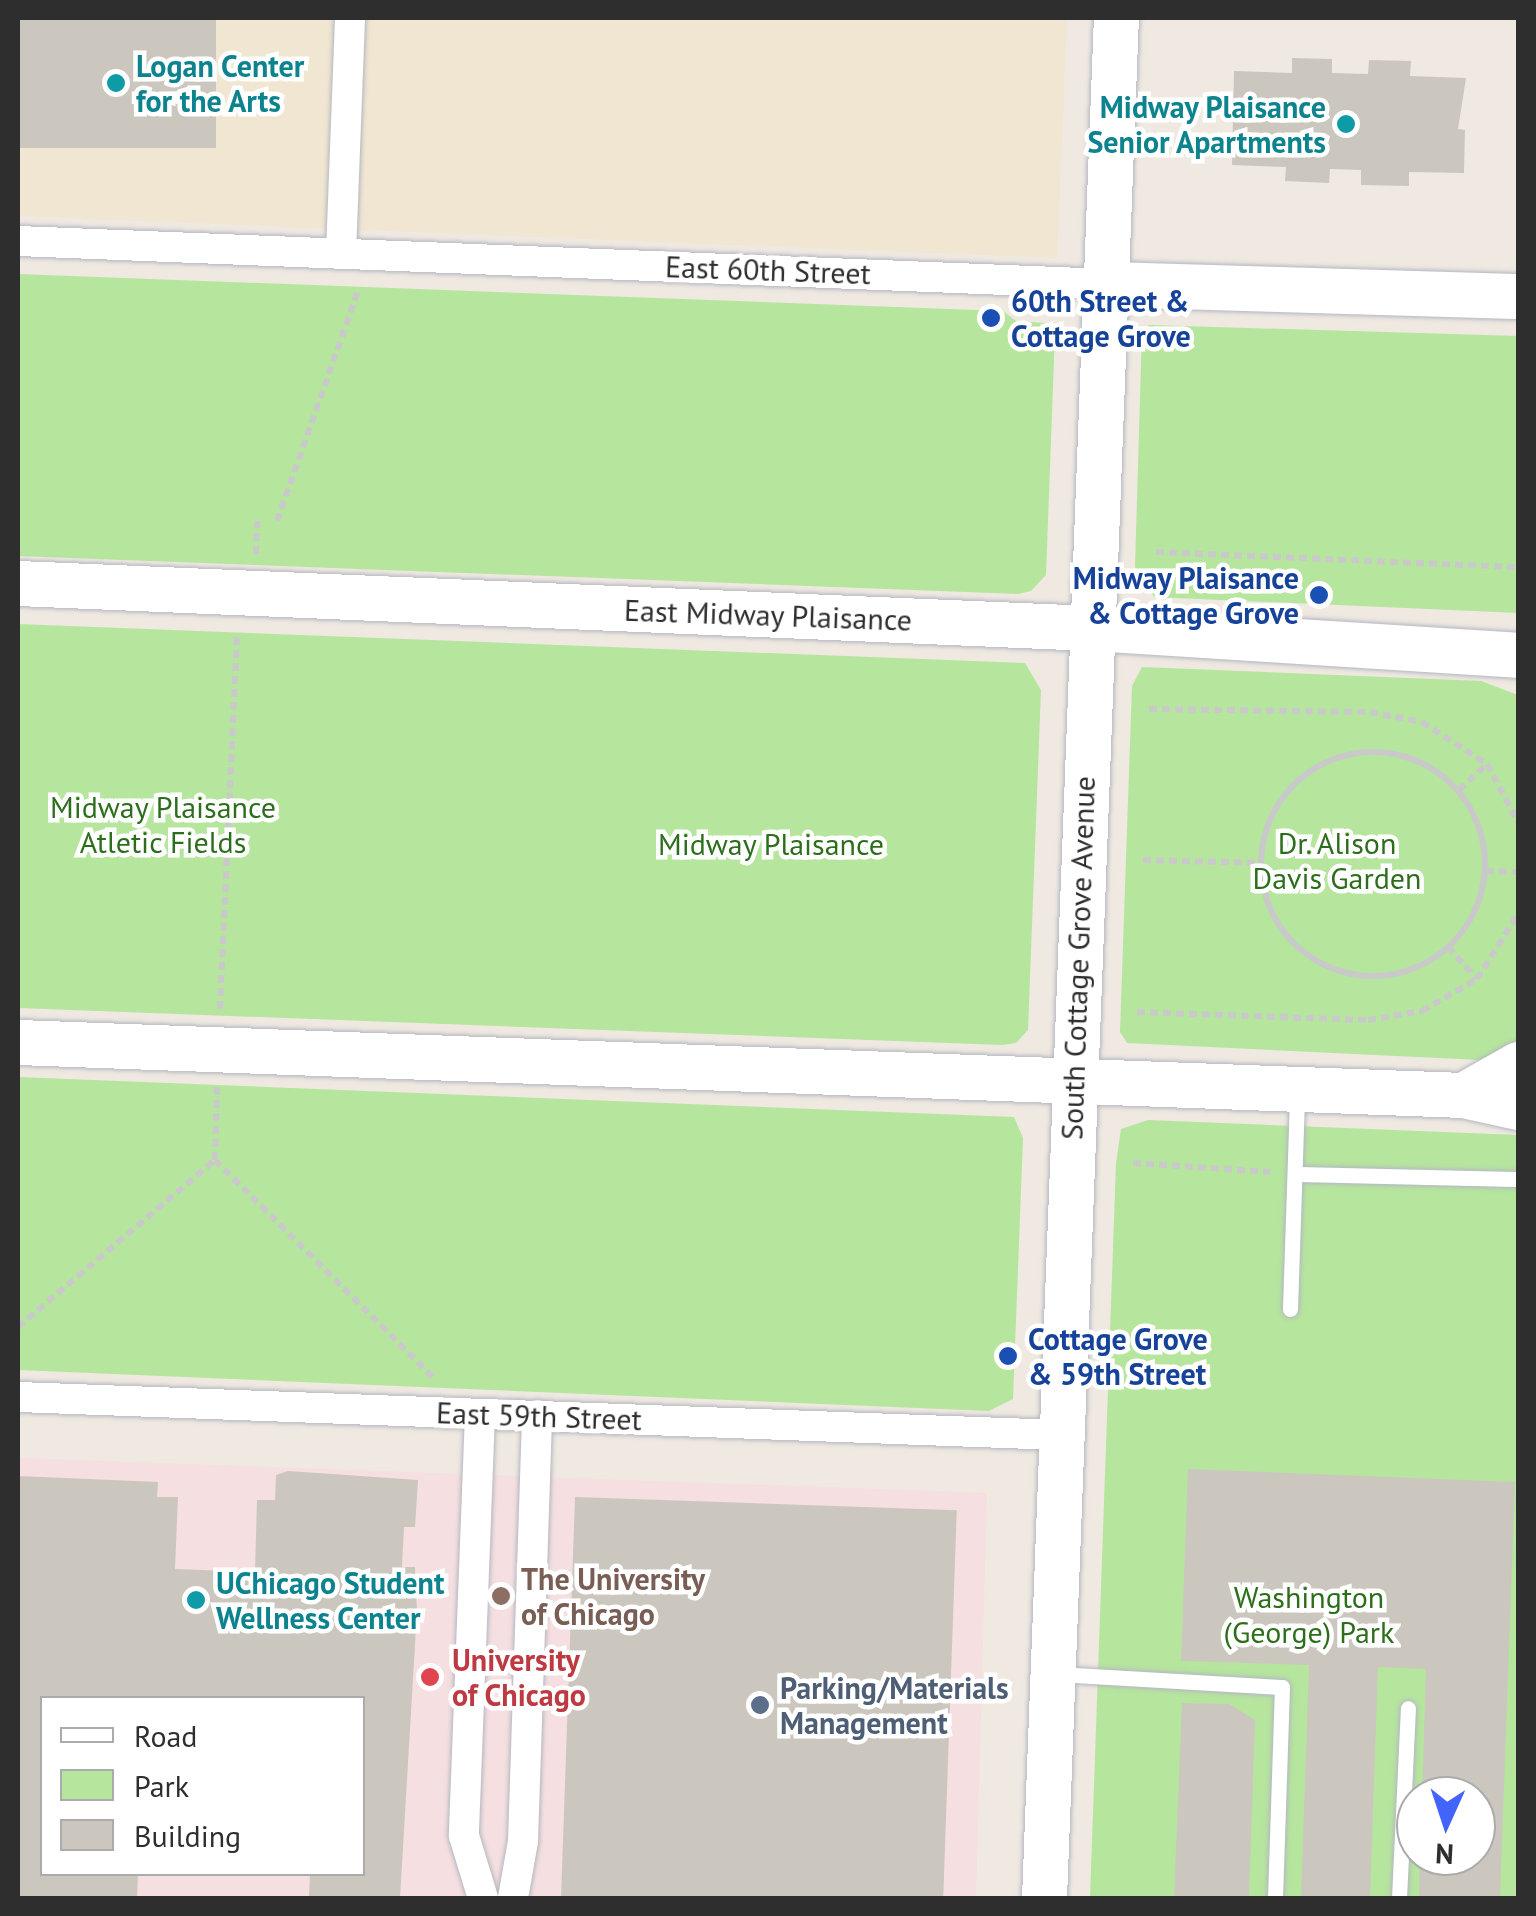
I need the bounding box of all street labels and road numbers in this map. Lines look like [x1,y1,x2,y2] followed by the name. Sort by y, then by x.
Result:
[665,248,871,292] street label: East 60th Street
[623,592,913,638] street label: East Midway Plaisance
[1054,775,1102,1141] street label: South Cottage Grove Avenue
[436,1394,642,1438] street label: East 59th Street

